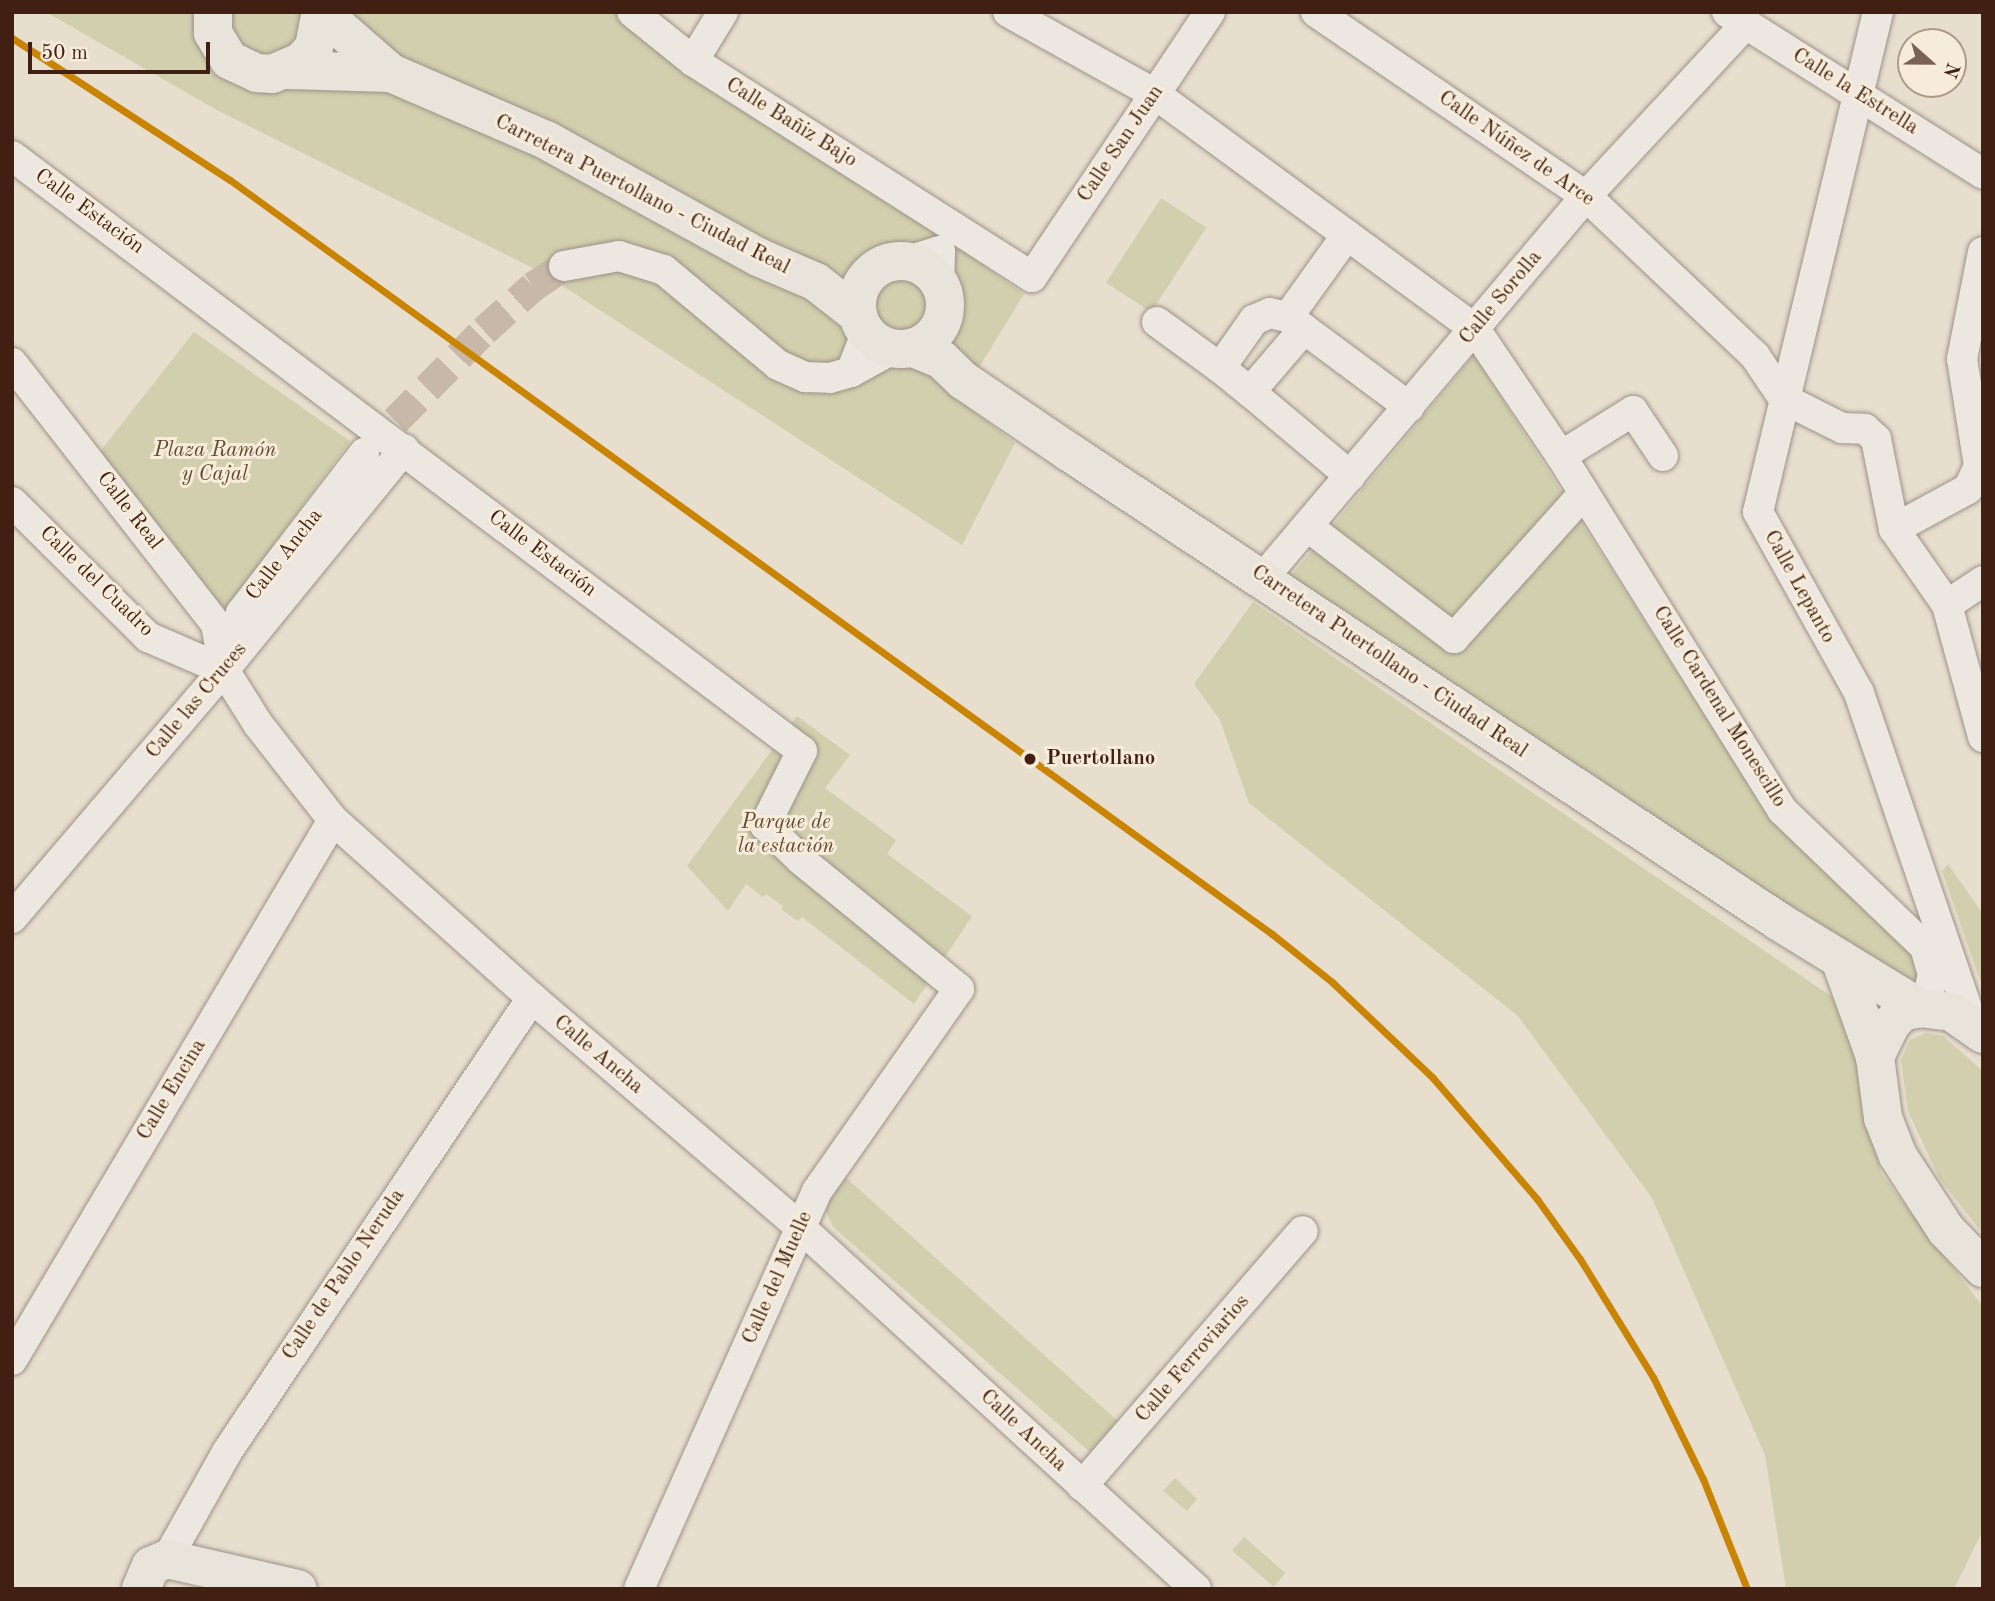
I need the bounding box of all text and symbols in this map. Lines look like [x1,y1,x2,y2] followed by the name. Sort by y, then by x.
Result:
[32,28,214,72] scale bar
[1897,28,1967,98] north arrow
[41,43,88,64] text: 50 m
[1787,43,1923,141] street label: Calle la Estrella
[1939,60,1962,80] text: N
[721,72,861,174] street label: Calle Bañiz Bajo
[1072,80,1170,208] street label: Calle San Juan
[1433,86,1599,212] street label: Calle Núñez de Arce
[490,109,794,281] street label: Carretera Puertollano - Ciudad Real
[29,164,149,260] street label: Calle Estación
[1454,246,1548,350] street label: Calle Sorolla
[154,438,276,488] park label: Plaza Ramón y Cajal
[91,467,167,555] street label: Calle Real
[241,504,329,606] street label: Calle Ancha
[483,505,601,603] street label: Calle Estación
[34,521,158,643] street label: Calle del Cuadro
[1758,526,1840,648] street label: Calle Lepanto
[1246,560,1532,764] street label: Carretera Puertollano - Ciudad Real
[1647,602,1791,812] street label: Calle Cardenal Monescillo
[141,638,253,764] street label: Calle las Cruces
[1046,746,1155,772] place label: Puertollano
[1020,749,1040,769] marker: Puertollano
[738,810,834,860] park label: Parque de la estación
[548,1010,648,1100] street label: Calle Ancha
[132,1035,212,1145] street label: Calle Encina
[277,1185,411,1365] street label: Calle de Pablo Neruda
[737,1208,819,1348] street label: Calle del Muelle
[1131,1290,1255,1428] street label: Calle Ferroviarios
[974,1384,1072,1478] street label: Calle Ancha

